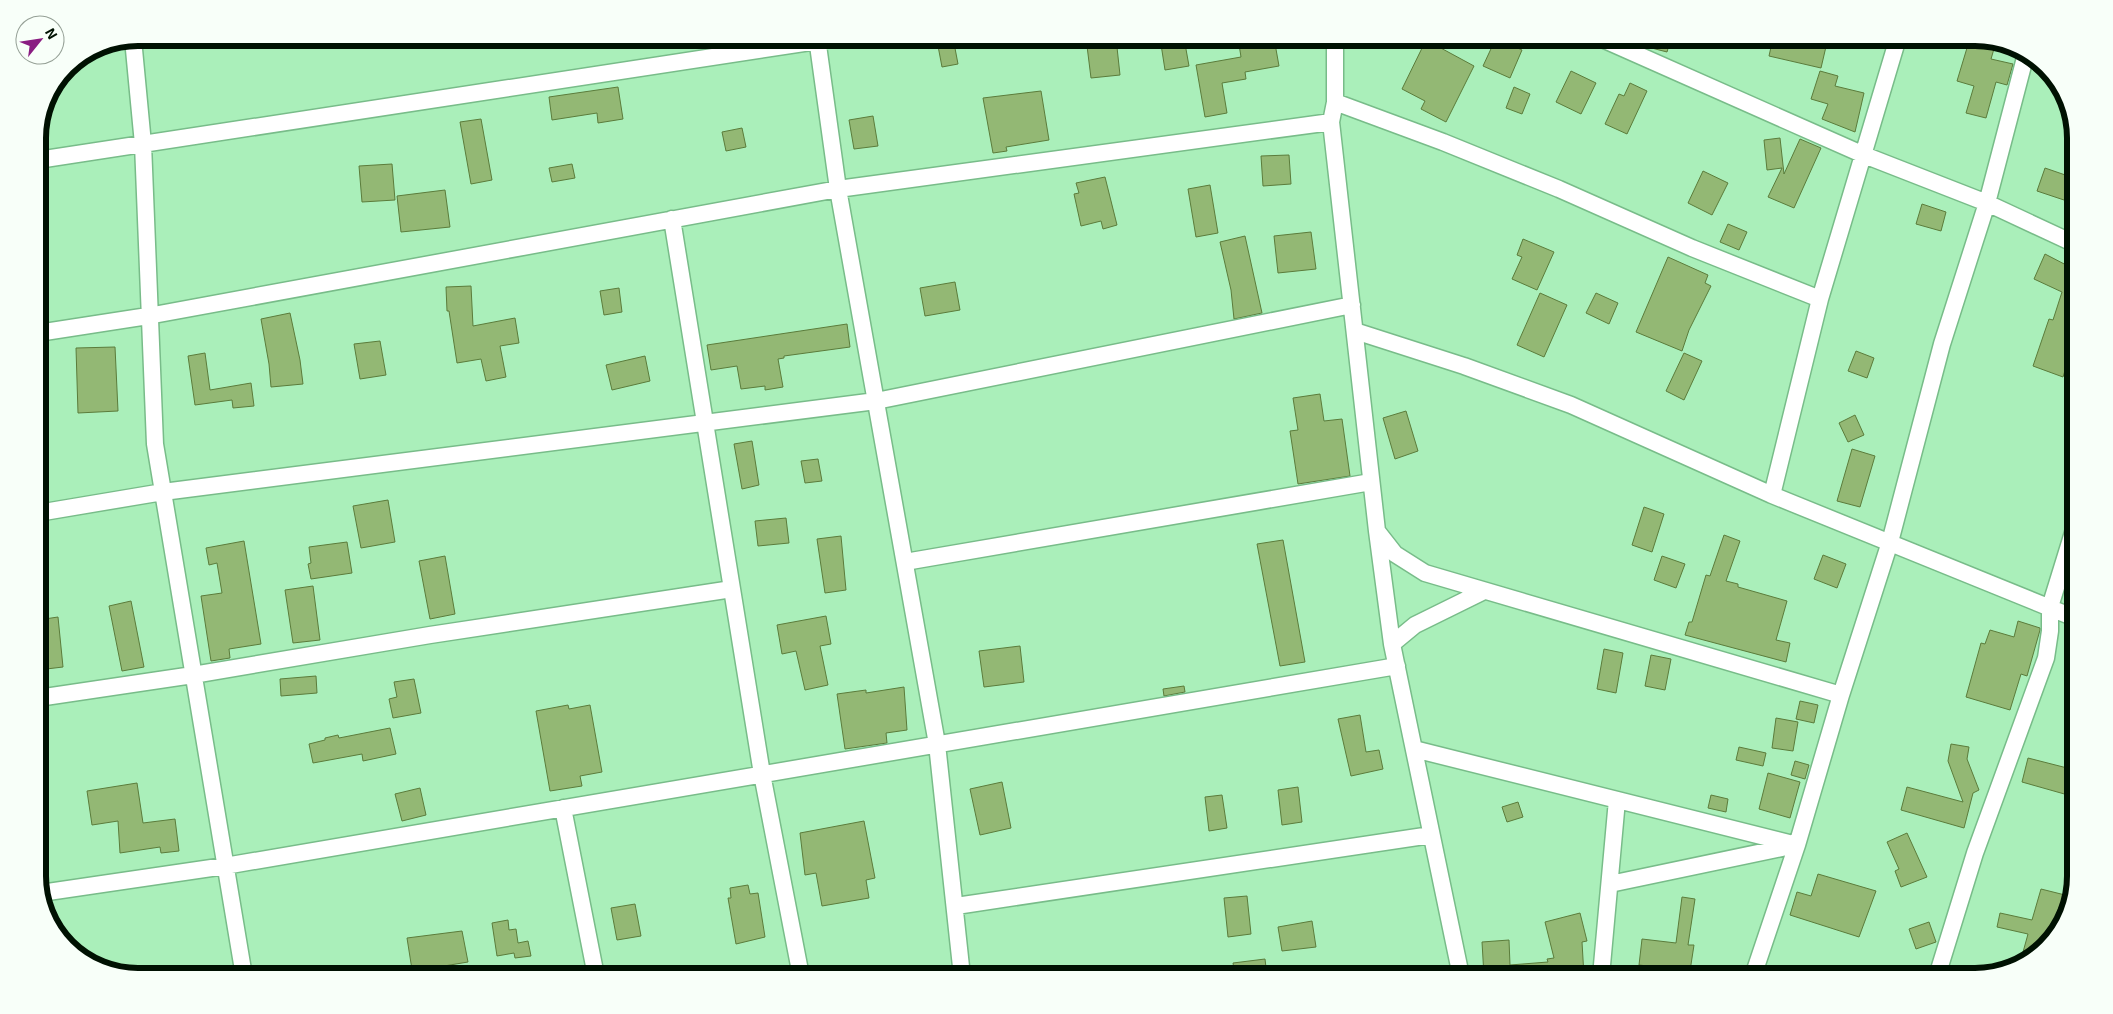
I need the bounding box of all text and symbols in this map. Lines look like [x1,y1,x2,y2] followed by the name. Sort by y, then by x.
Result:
[15,15,65,65] north arrow
[42,25,62,42] text: N

